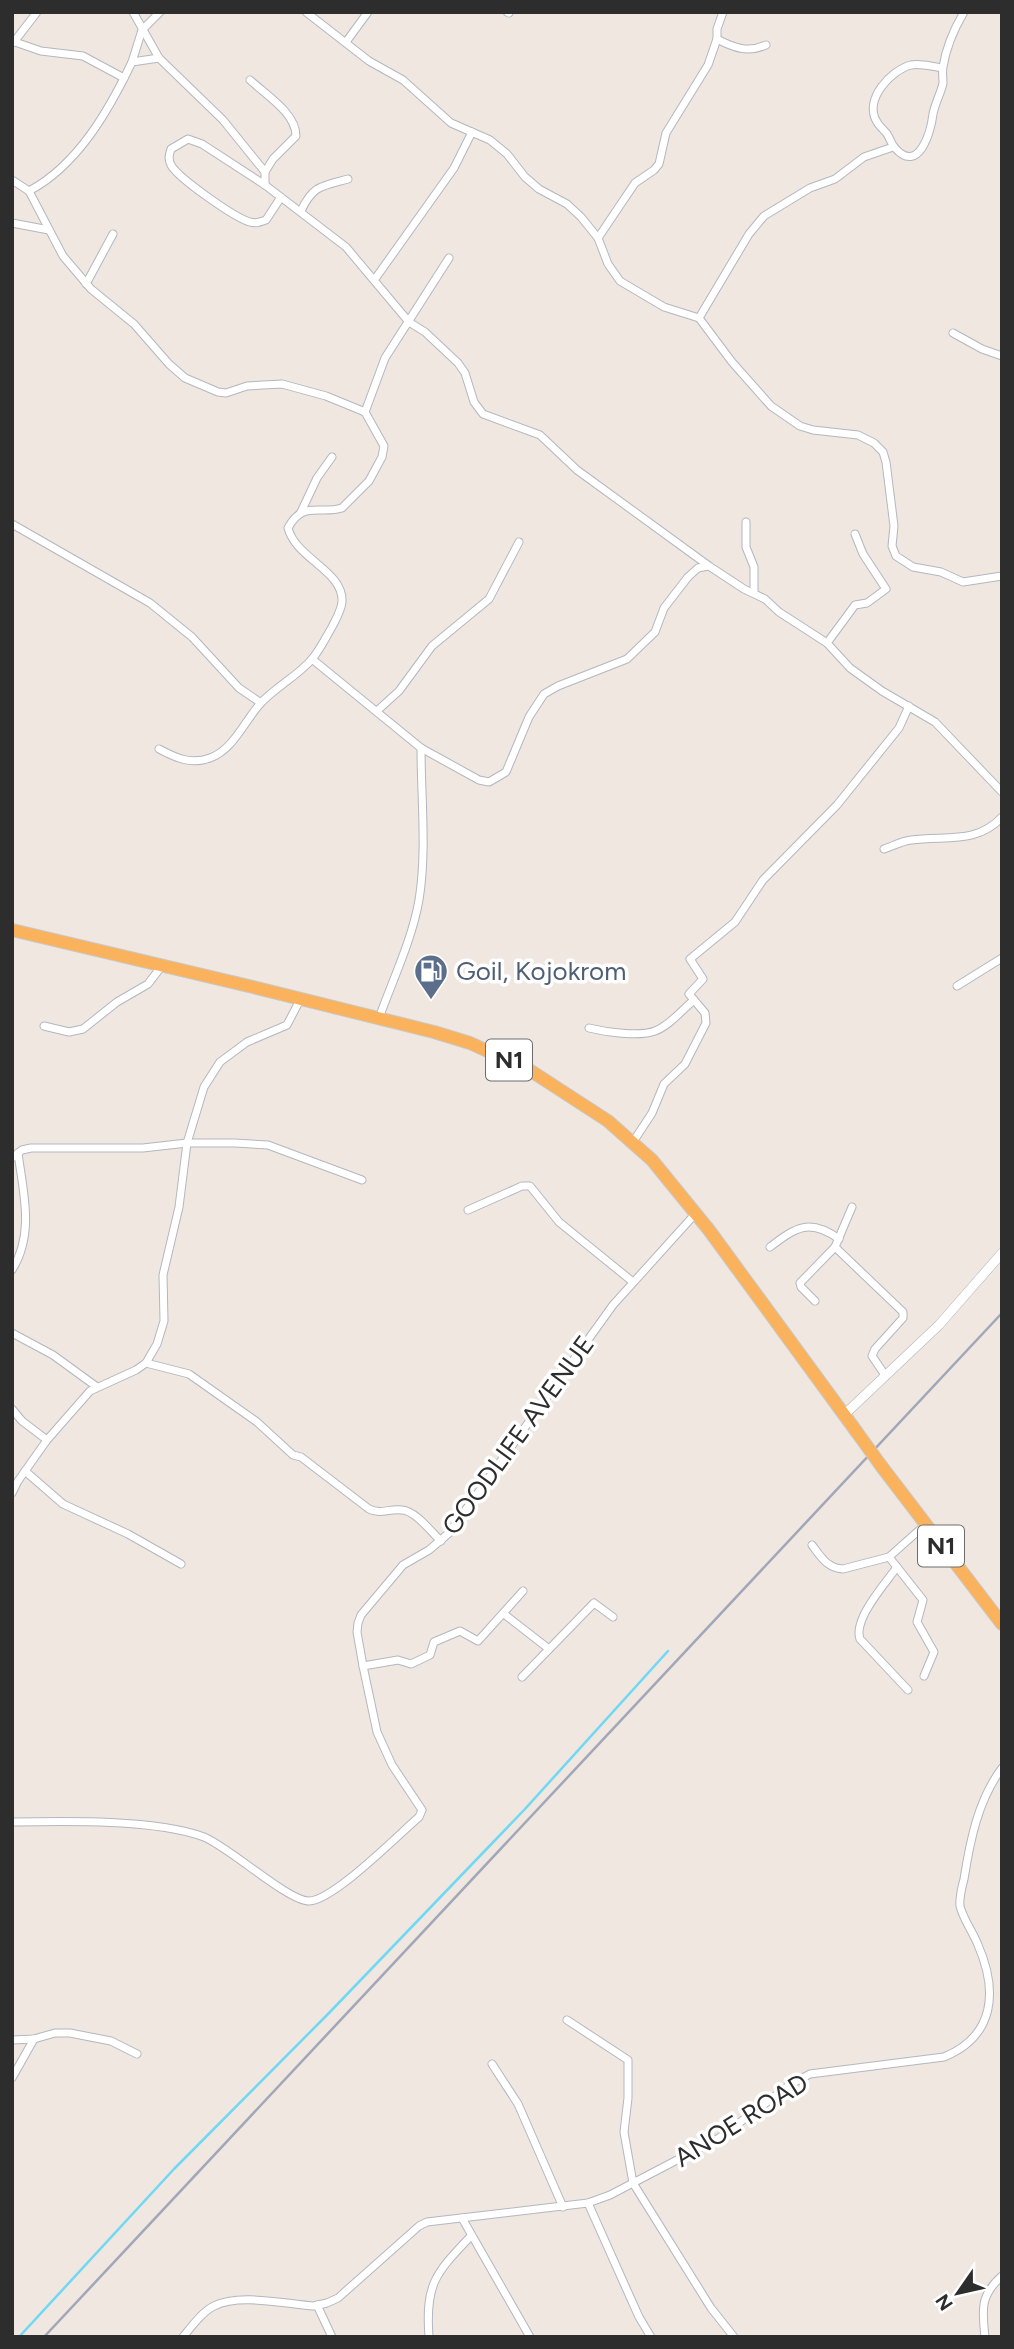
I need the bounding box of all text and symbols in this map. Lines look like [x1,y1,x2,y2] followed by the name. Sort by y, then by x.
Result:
[412,952,450,1001] fuel station icon: Goil, Kojokrom
[456,955,626,987] place label: Goil, Kojokrom
[486,1040,532,1080] road number: N1
[435,1329,601,1541] street label: GOODLIFE AVENUE
[918,1526,964,1566] road number: N1
[668,2066,814,2174] street label: ANOE ROAD
[923,2258,993,2328] north arrow
[931,2290,958,2315] text: N

